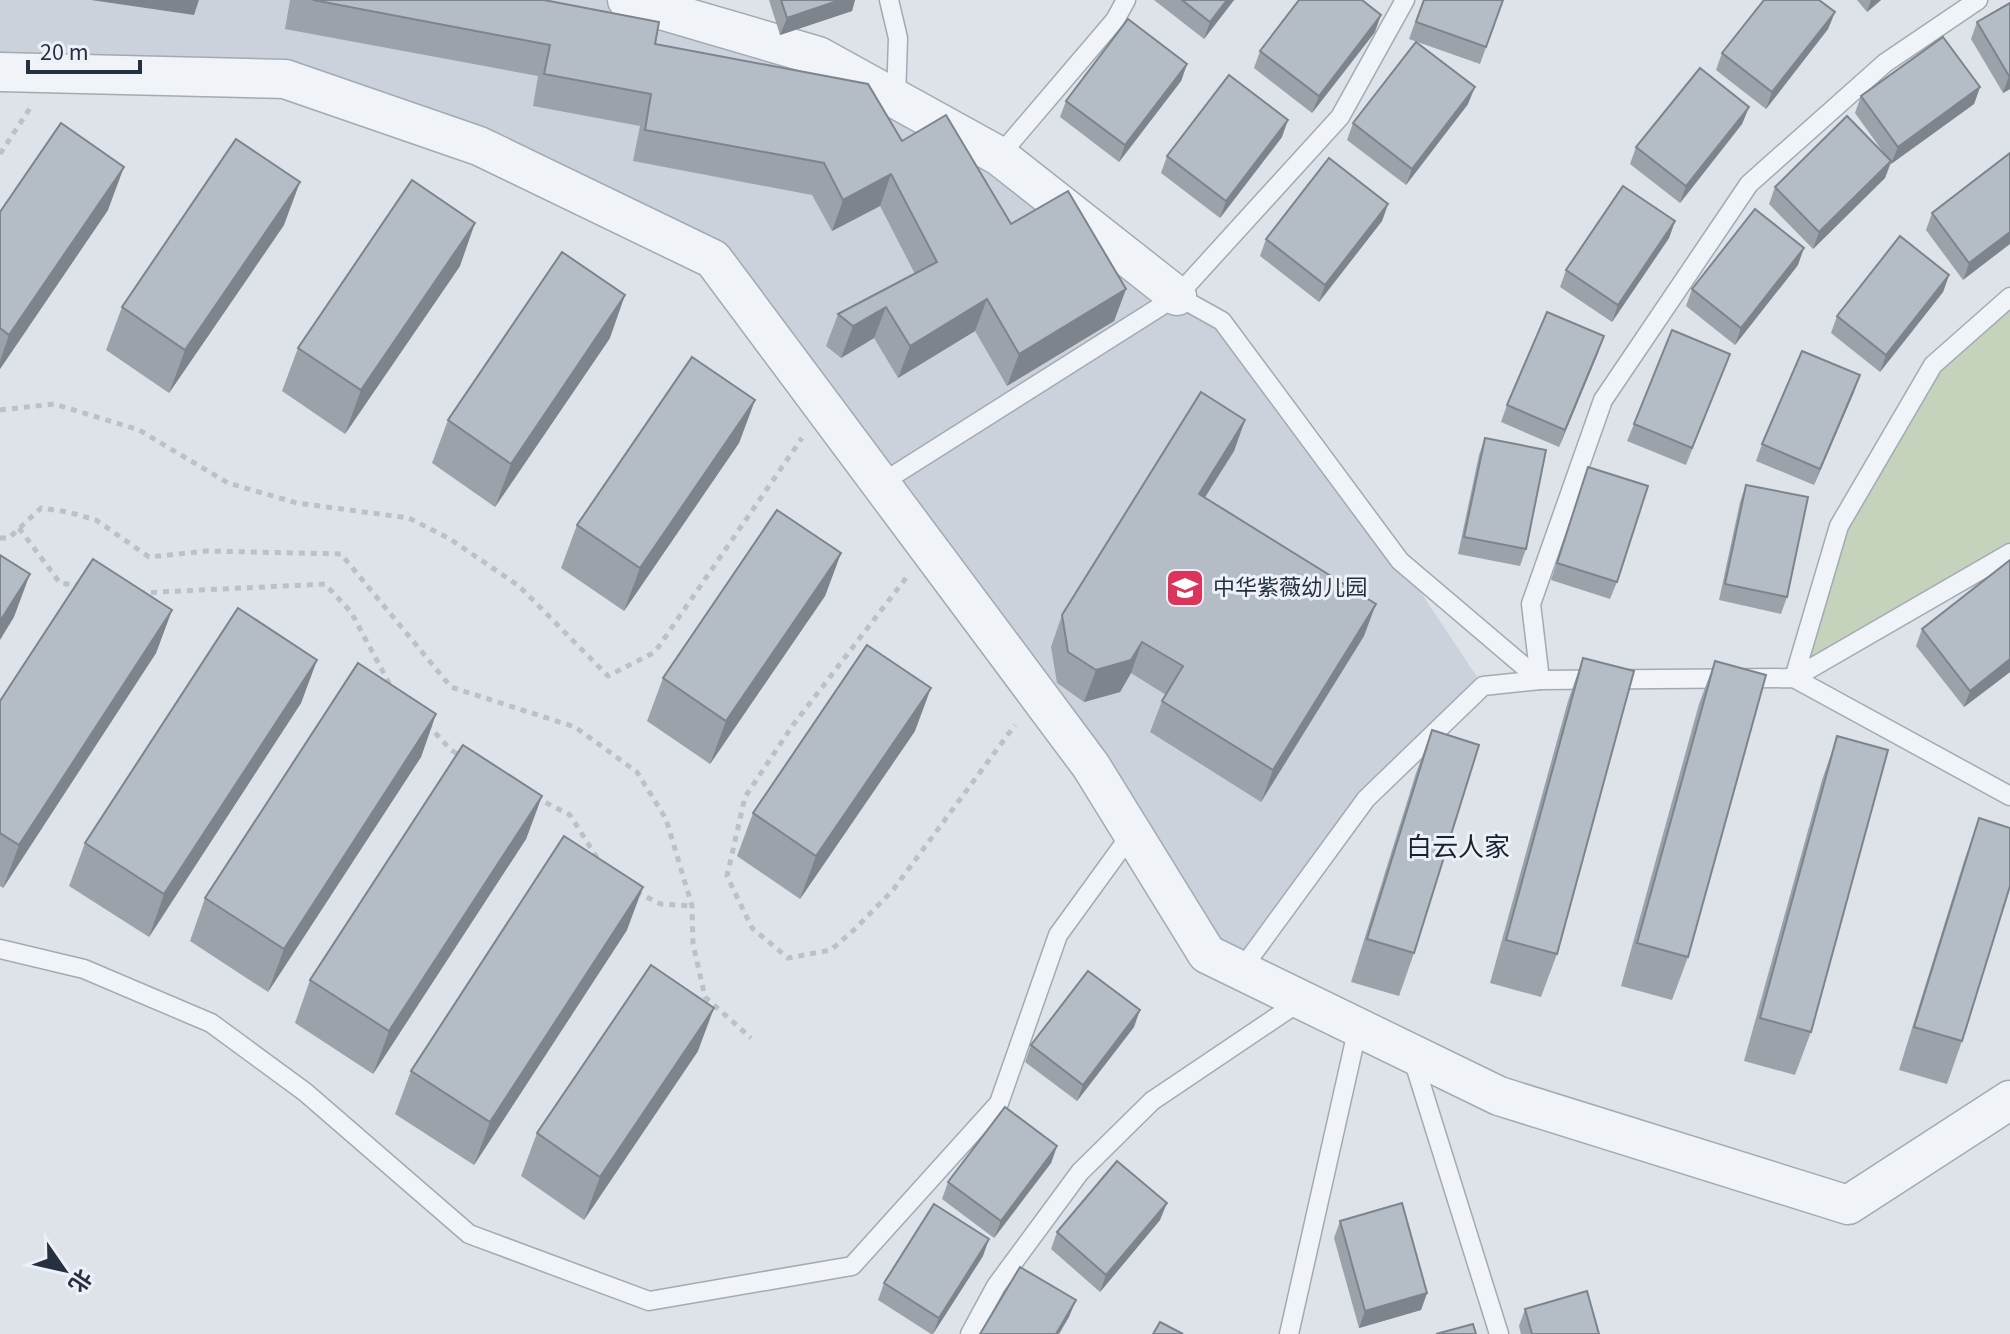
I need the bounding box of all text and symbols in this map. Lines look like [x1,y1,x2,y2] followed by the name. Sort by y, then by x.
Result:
[28,24,140,74] scale bar
[40,35,89,70] text: 20 m
[1164,567,1206,609] school or university icon: 中华紫薇幼儿园
[1213,572,1367,604] place label: 中华紫薇幼儿园
[1406,829,1510,866] district label: 白云人家
[24,1230,104,1310] north arrow
[60,1263,99,1299] text: 北

